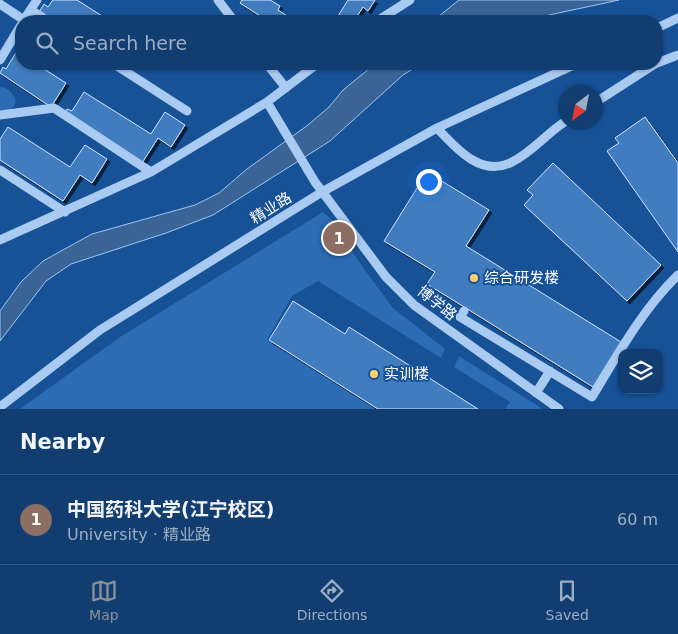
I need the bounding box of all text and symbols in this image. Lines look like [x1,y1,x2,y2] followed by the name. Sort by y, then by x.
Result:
[15,15,663,70] search box
[33,29,61,57] icon: search
[73,32,187,54] text: Search here
[558,85,603,130] north arrow
[416,169,442,195] your location
[247,188,295,228] street label: 精业路
[323,219,355,257] pin: 1
[484,269,559,287] place label: 综合研发楼
[468,272,480,284] marker: 综合研发楼
[414,282,460,324] street label: 博学路
[618,349,663,394] map controls
[618,349,663,394] button: layers
[384,365,429,383] place label: 实训楼
[368,368,380,380] marker: 实训楼
[20,430,105,454] text: Nearby
[67,498,274,520] text: 中国药科大学(江宁校区)
[30,510,42,529] text: 1
[617,510,658,529] text: 60 m
[67,525,211,544] text: University · 精业路
[89,577,119,623] tab: Map
[297,577,367,623] tab: Directions
[546,577,589,623] tab: Saved

